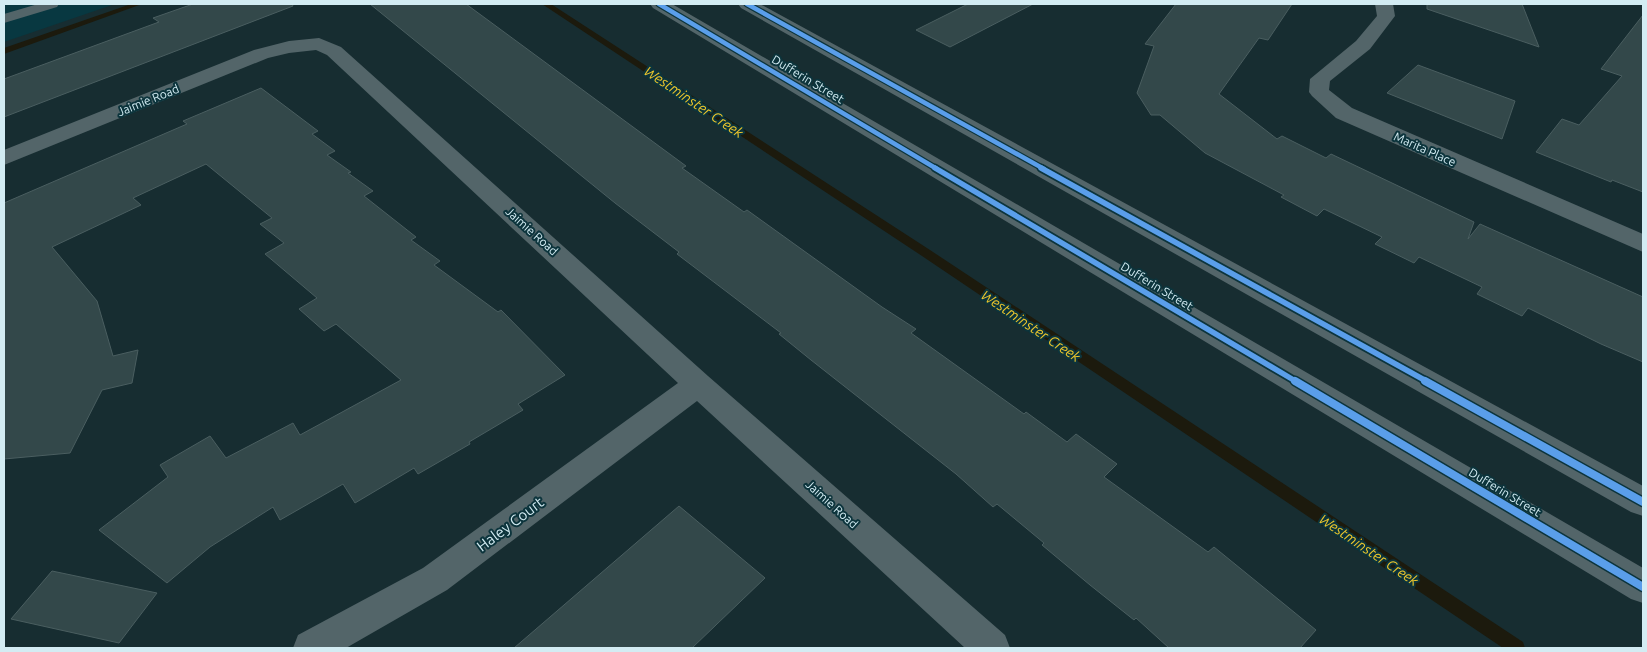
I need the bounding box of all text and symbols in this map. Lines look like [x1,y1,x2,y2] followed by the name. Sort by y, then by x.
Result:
[770,52,847,106] street label: Dufferin Street
[641,63,747,142] water label: Westminster Creek
[115,82,181,118] street label: Jaimie Road
[1392,130,1458,168] street label: Marita Place
[503,204,561,258] street label: Jaimie Road
[1119,259,1196,313] street label: Dufferin Street
[978,287,1084,366] water label: Westminster Creek
[1467,465,1544,519] street label: Dufferin Street
[803,477,861,531] street label: Jaimie Road
[473,493,547,555] street label: Haley Court
[1316,511,1422,590] water label: Westminster Creek

